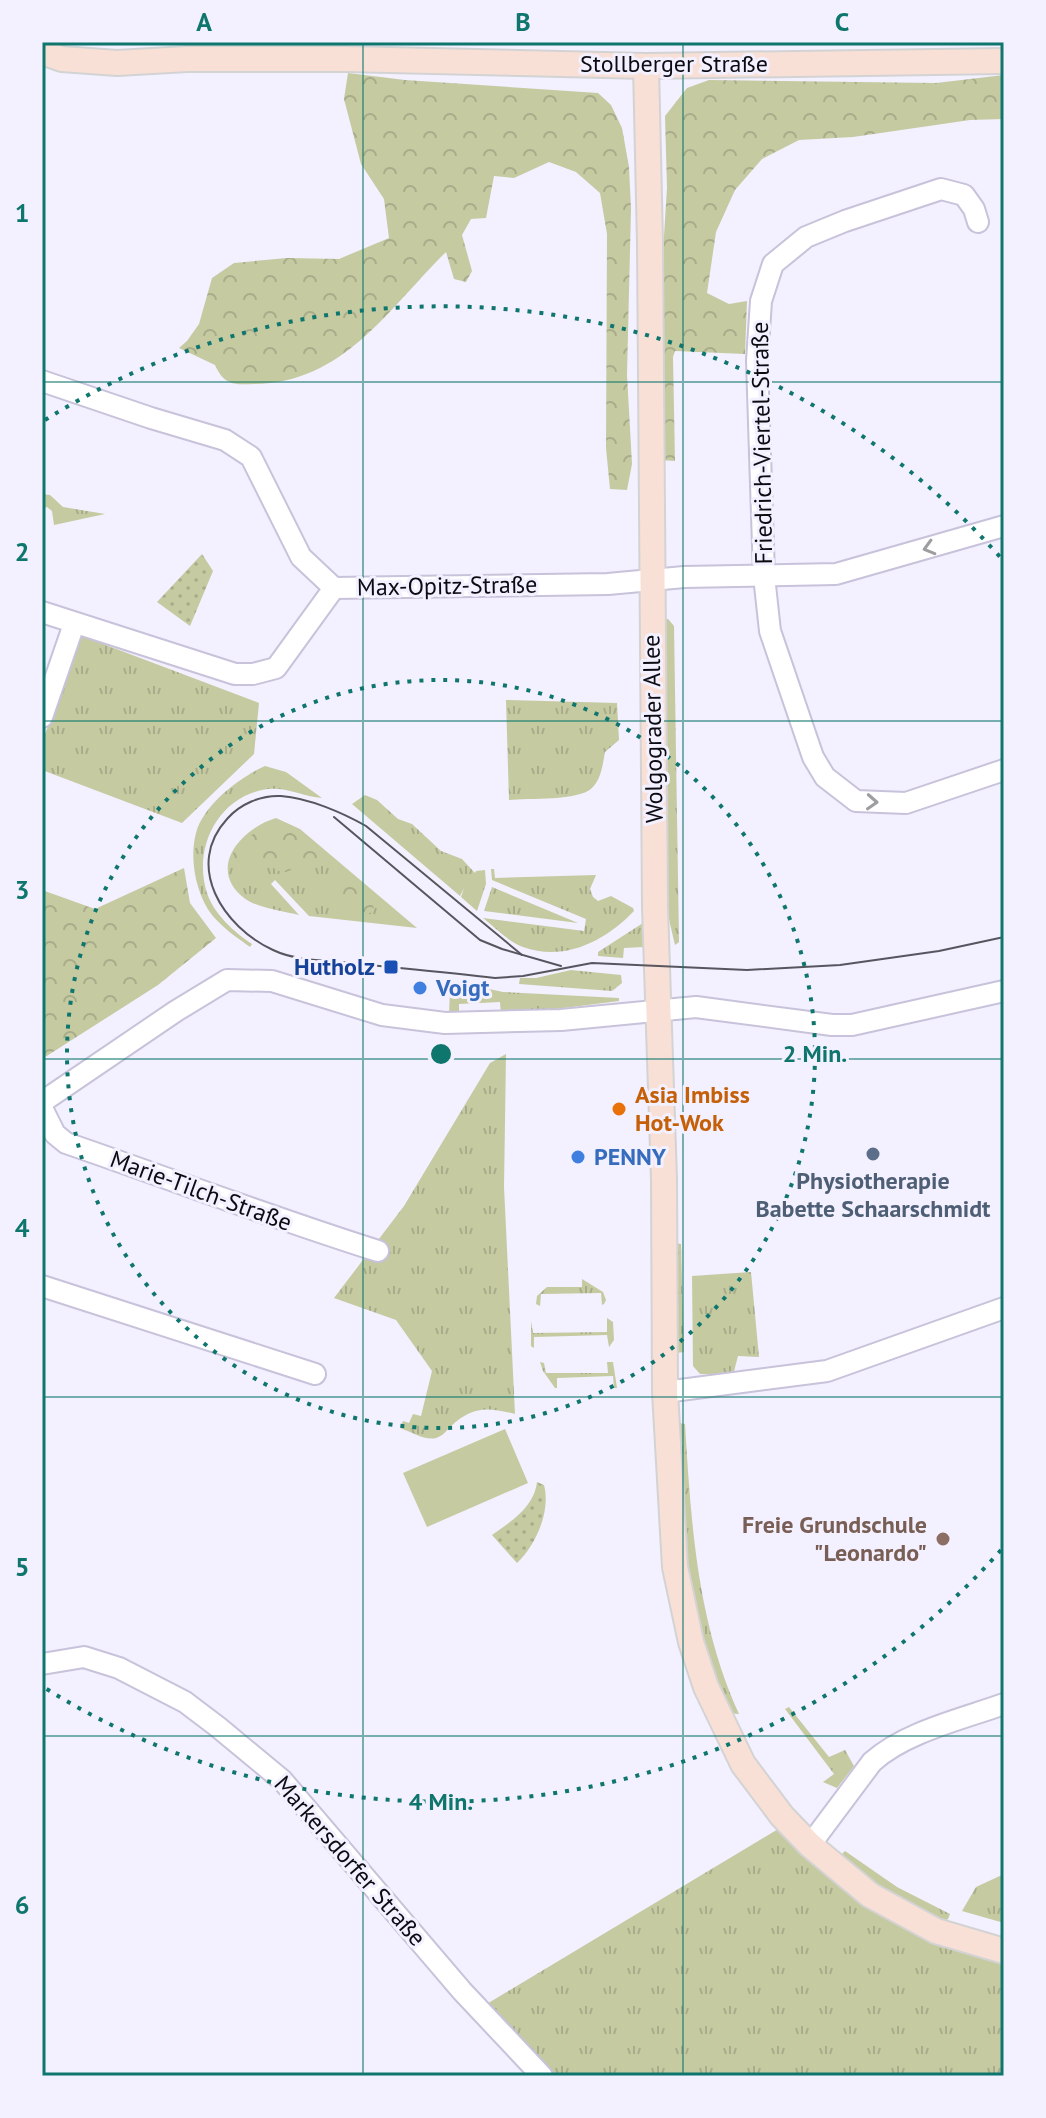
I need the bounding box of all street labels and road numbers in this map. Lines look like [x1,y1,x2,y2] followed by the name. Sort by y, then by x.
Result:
[580,48,768,79] street label: Stollberger Straße
[744,321,779,565] street label: Friedrich-Viertel-Straße
[356,568,538,603] street label: Max-Opitz-Straße
[635,634,670,824] street label: Wolgograder Allee
[106,1143,296,1238] street label: Marie-Tilch-Straße
[268,1769,433,1952] street label: Markersdorfer Straße

